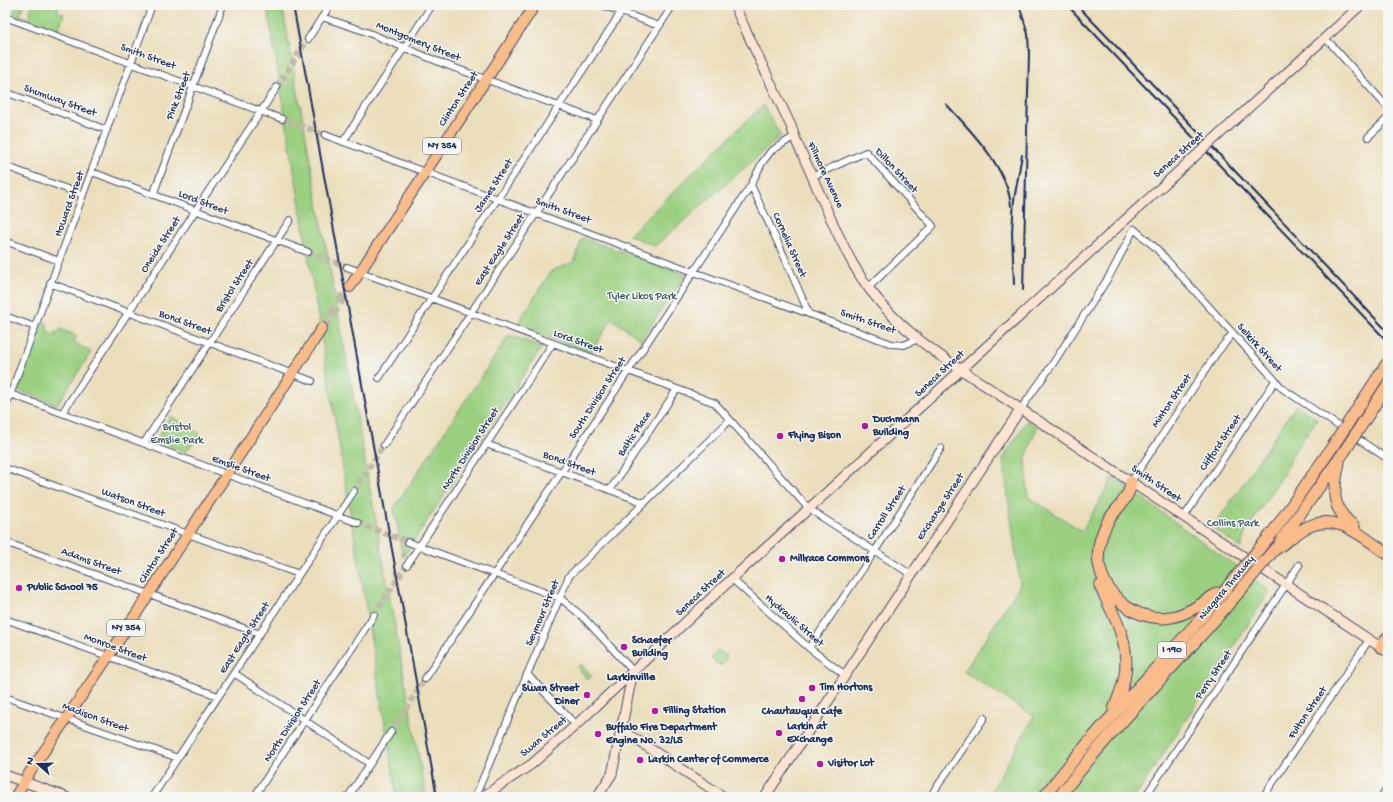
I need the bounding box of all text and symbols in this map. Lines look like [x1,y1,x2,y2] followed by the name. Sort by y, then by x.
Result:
[374,20,463,65] street label: Montgomery Street
[119,42,179,73] street label: Smith Street
[437,68,482,129] street label: Clinton Street
[164,69,194,123] street label: Pink Street
[22,82,99,120] street label: Shumway Street
[1151,128,1208,181] street label: Seneca Street
[423,138,461,154] road number: NY 354
[804,139,846,210] street label: Fillmore Avenue
[871,145,921,197] street label: Dillon Street
[472,156,517,215] street label: James Street
[53,168,88,238] street label: Howard Street
[177,188,231,218] street label: Lord Street
[534,196,594,227] street label: Smith Street
[472,211,529,288] street label: East Eagle Street
[769,211,809,280] street label: Cornelia Street
[138,213,184,275] street label: Oneida Street
[213,256,257,315] street label: Bristol Street
[607,291,678,303] park label: Tyler Likos Park
[839,307,899,338] street label: Smith Street
[156,308,214,339] street label: Bond Street
[1234,321,1285,376] street label: Selkirk Street
[552,327,606,357] street label: Lord Street
[913,347,968,400] street label: Seneca Street
[567,354,630,441] street label: South Division Street
[1150,370,1195,430] street label: Minton Street
[440,404,503,492] street label: North Division Street
[615,409,655,459] street label: Baltic Place
[1197,411,1245,474] street label: Clifford Street
[872,414,920,440] place label: Duchmann Building
[860,421,870,431] marker: Duchmann Building
[151,422,204,447] park label: Bristol Emslie Park
[787,430,842,443] place label: Flying Bison
[775,431,785,441] marker: Flying Bison
[540,449,598,480] street label: Bond Street
[210,453,273,486] street label: Emslie Street
[1129,463,1184,506] street label: Smith Street
[915,470,968,543] street label: Exchange Street
[865,482,910,542] street label: Carroll Street
[100,486,168,521] street label: Watson Street
[1207,518,1260,530] park label: Collins Park
[137,525,182,586] street label: Clinton Street
[59,546,124,579] street label: Adams Street
[790,553,870,565] place label: Millrace Commons
[1197,553,1258,622] street label: Niagara Thruway
[777,554,787,564] marker: Millrace Commons
[674,566,729,619] street label: Seneca Street
[524,577,563,648] street label: Seymour Street
[26,582,98,594] place label: Public School 75
[14,583,24,593] marker: Public School 75
[762,592,827,651] street label: Hydraulic Street
[217,599,274,676] street label: East Eagle Street
[107,620,145,636] road number: NY 354
[82,631,149,665] street label: Monroe Street
[631,634,673,661] place label: Schaefer Building
[619,642,629,652] marker: Schaefer Building
[1158,642,1186,658] road number: I 190
[1193,647,1236,703] street label: Perry Street
[607,671,656,685] district label: Larkinville
[262,676,325,764] street label: North Division Street
[819,681,873,694] place label: Tim Hortons
[522,682,580,708] place label: Swan Street Diner
[807,683,817,693] marker: Tim Hortons
[1286,683,1331,742] street label: Fulton Street
[582,690,592,700] marker: Swan Street Diner
[797,694,807,704] marker: Chautauqua Cafe
[60,700,131,736] street label: Madison Street
[662,704,727,718] place label: Filling Station
[761,705,844,719] place label: Chautauqua Cafe
[650,706,660,716] marker: Filling Station
[518,713,571,760] street label: Swan Street
[786,720,834,747] place label: Larkin at Exchange
[605,721,718,748] place label: Buffalo Fire Department Engine No. 32/L5
[774,728,784,738] marker: Larkin at Exchange
[593,729,603,739] marker: Buffalo Fire Department Engine No. 32/L5
[18,744,58,784] north arrow
[648,753,770,766] place label: Larkin Center of Commerce
[635,755,645,765] marker: Larkin Center of Commerce
[24,756,37,767] text: N
[827,757,875,770] place label: Visitor Lot
[815,759,825,769] marker: Visitor Lot

